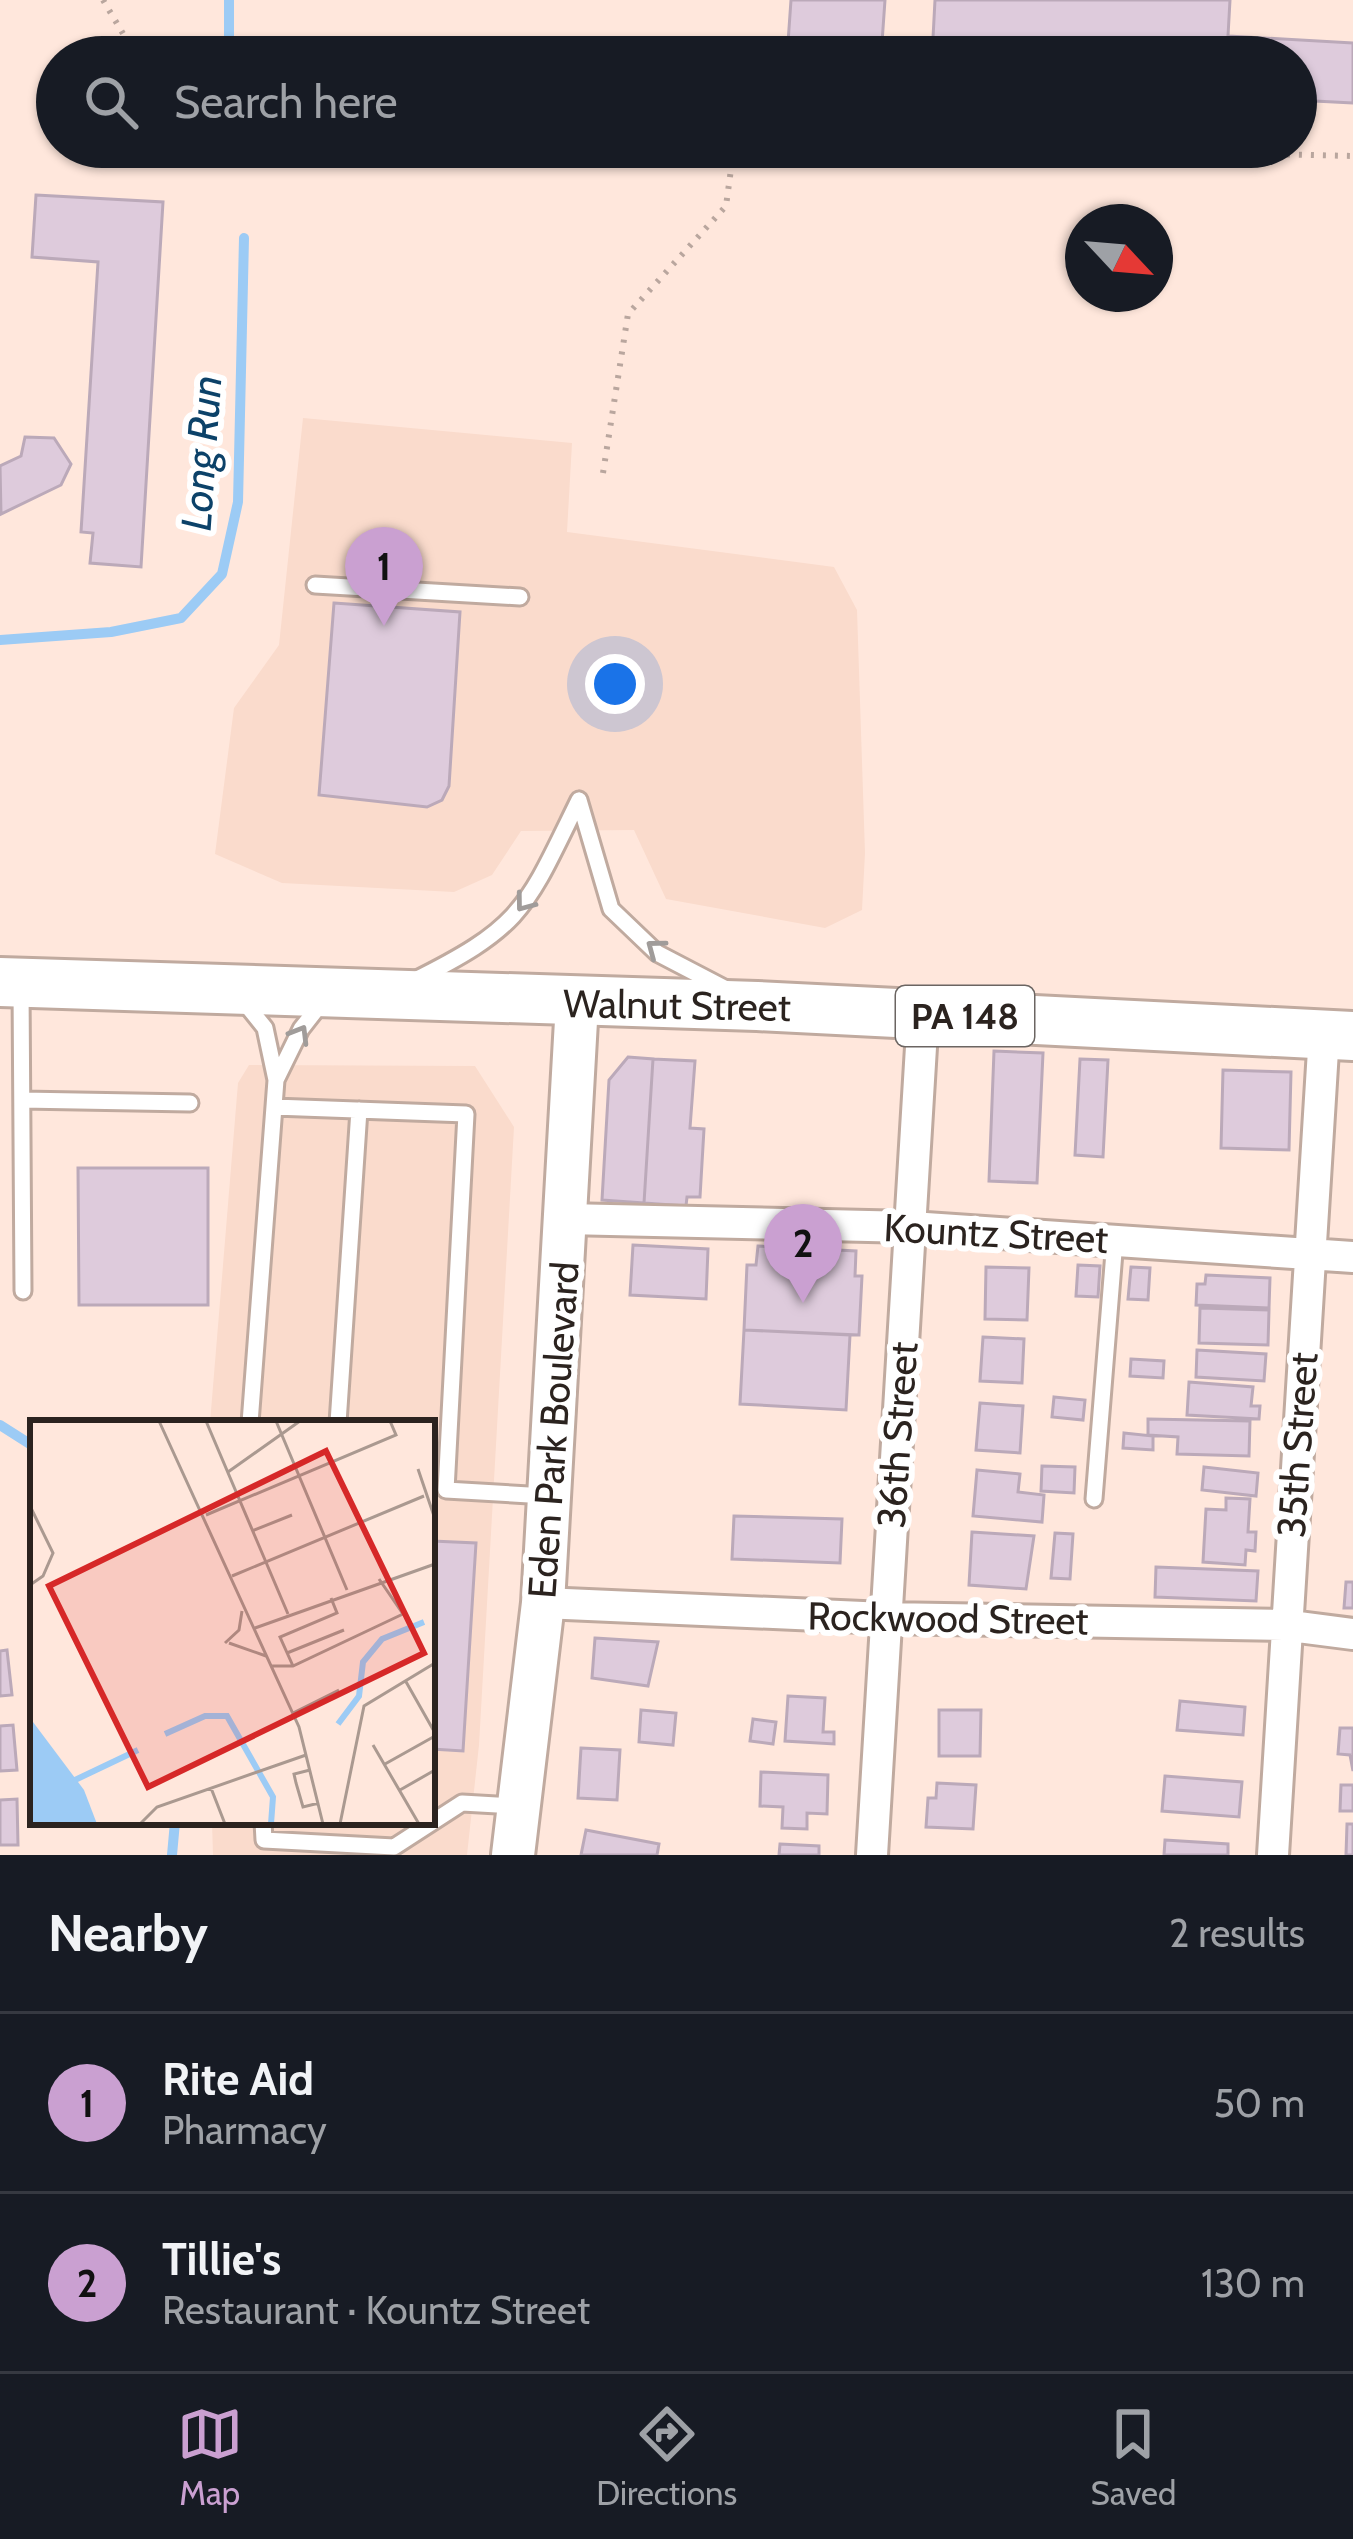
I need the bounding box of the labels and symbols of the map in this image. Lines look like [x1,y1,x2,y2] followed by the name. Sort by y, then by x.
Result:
[1065,204,1173,312] north arrow
[170,374,232,532] water label: Long Run
[345,527,423,626] pin: 1
[585,654,645,714] your location
[517,890,539,912] one-way arrow
[647,941,669,963] one-way arrow
[563,979,791,1031] street label: Walnut Street
[896,986,1034,1046] road number: PA 148
[286,1025,308,1047] one-way arrow
[883,1203,1109,1263] street label: Kountz Street
[764,1204,842,1303] pin: 2
[517,1260,589,1600] street label: Eden Park Boulevard
[867,1340,927,1530] street label: 36th Street
[1267,1351,1327,1539] street label: 35th Street
[30,1420,435,1825] inset map
[807,1592,1089,1644] street label: Rockwood Street

